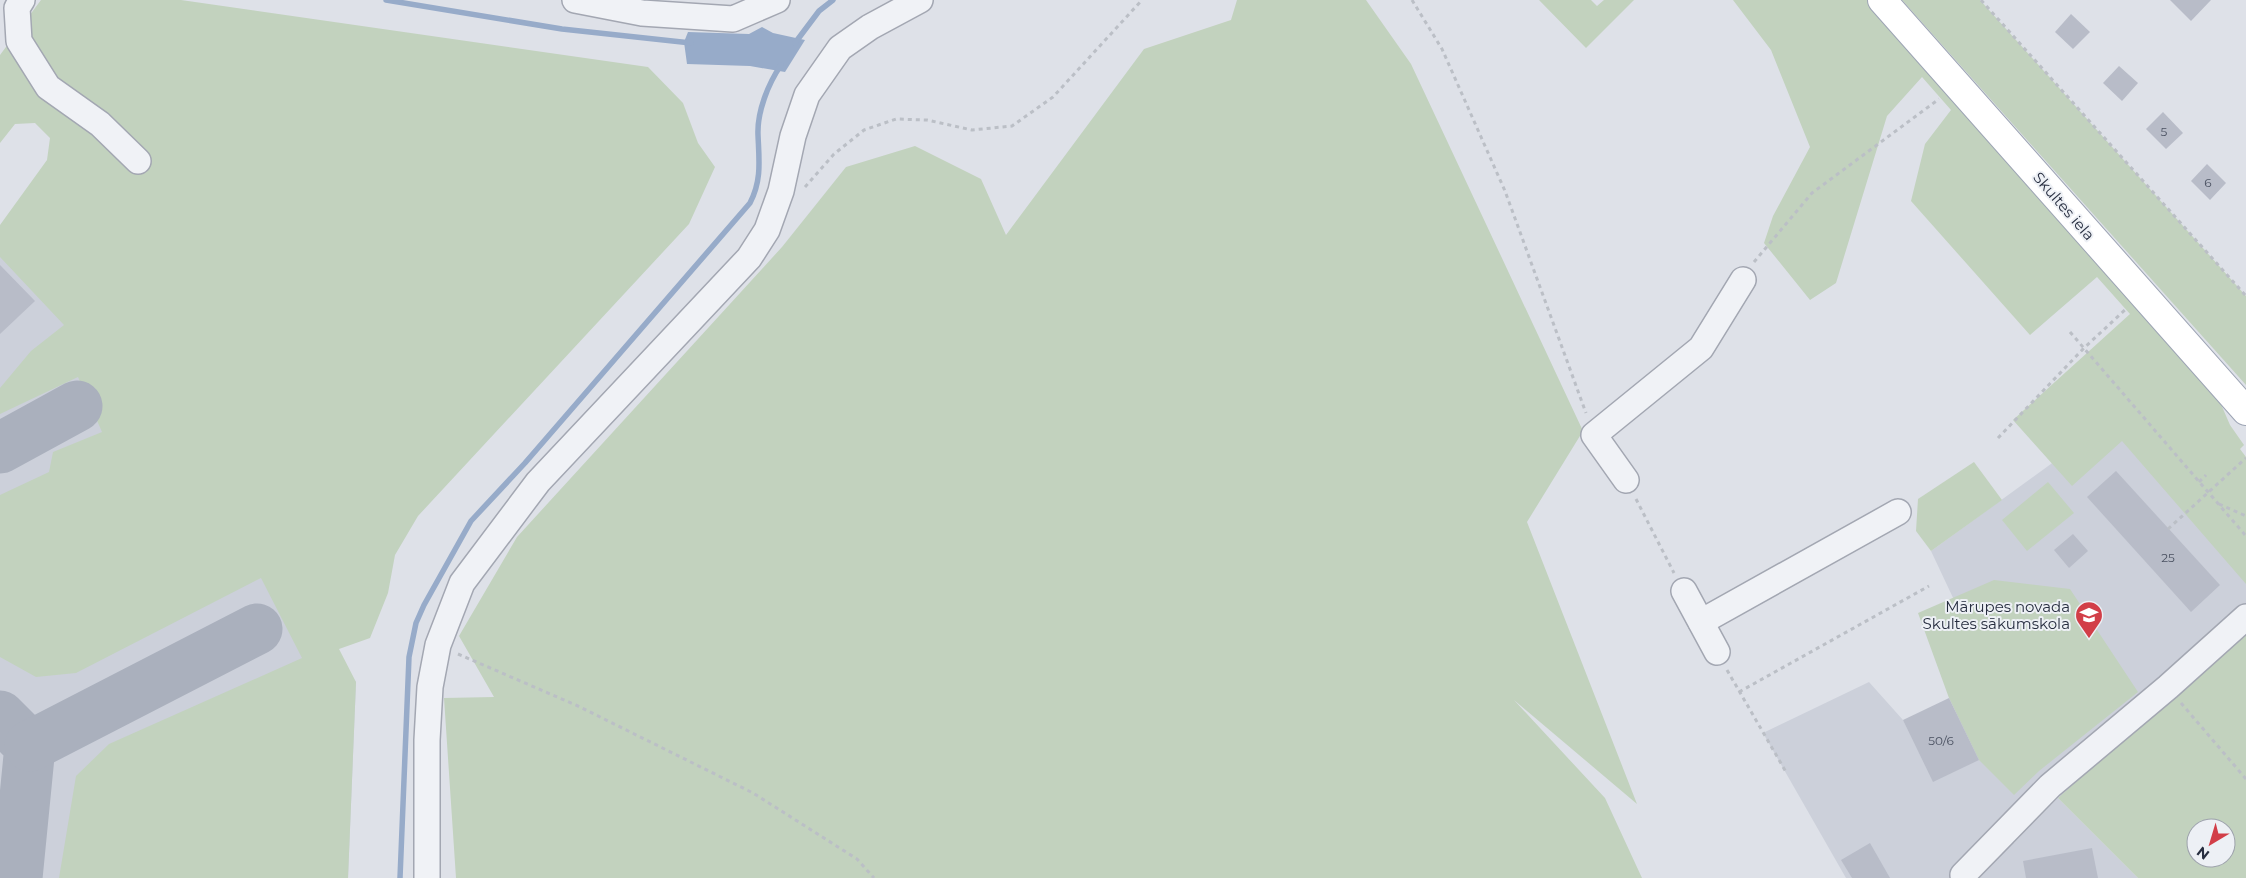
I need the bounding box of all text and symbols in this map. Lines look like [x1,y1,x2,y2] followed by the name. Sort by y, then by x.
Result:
[2161,124,2168,139] house number: 5
[2029,168,2099,244] street label: Skultes iela
[2204,175,2212,190] house number: 6
[2161,550,2175,565] house number: 25
[1923,597,2070,633] place label: Mārupes novada Skultes sākumskola
[2074,600,2104,639] school or university icon: Mārupes novada Skultes sākumskola
[1928,733,1954,748] house number: 50/6
[2186,818,2236,868] north arrow
[2193,843,2213,864] text: N

